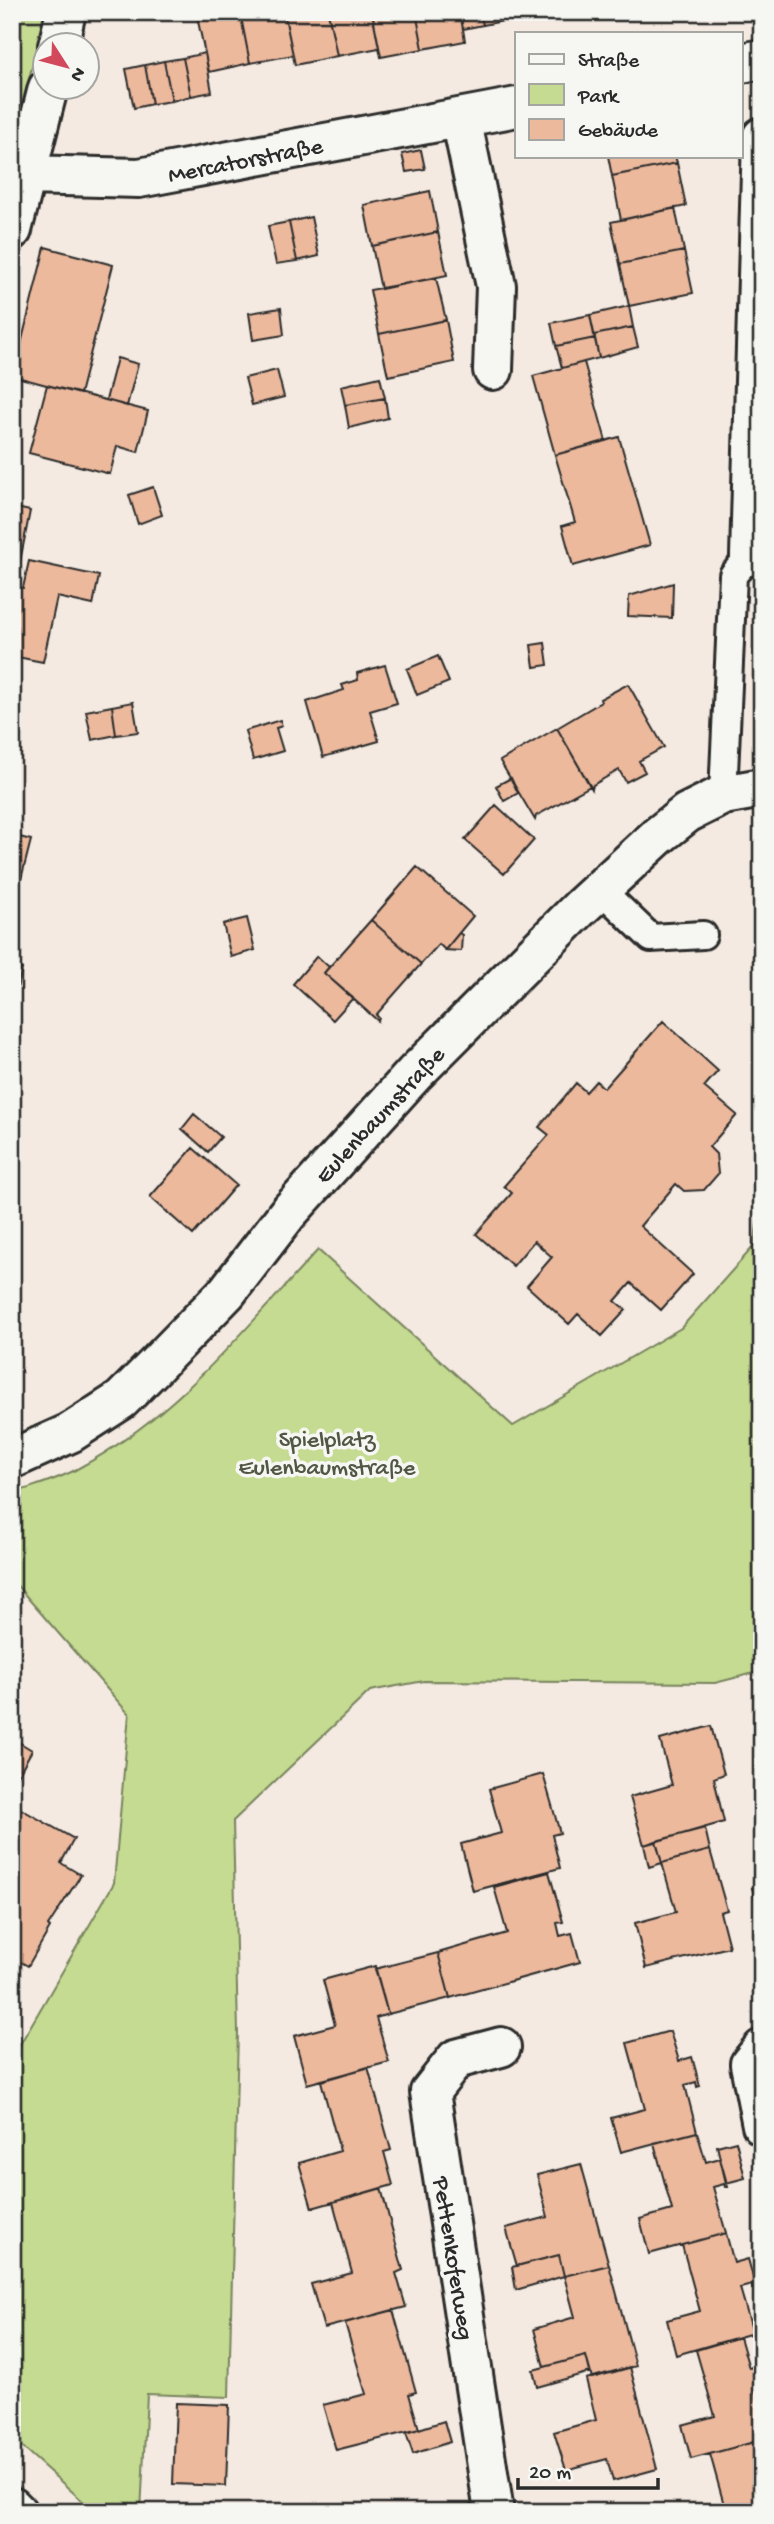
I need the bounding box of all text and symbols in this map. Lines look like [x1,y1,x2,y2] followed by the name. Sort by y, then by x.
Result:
[32,32,102,102] north arrow
[515,32,742,158] legend
[578,50,640,75] text: Straße
[64,62,90,86] text: N
[577,86,621,111] text: Park
[578,120,659,145] text: Gebäude
[166,133,326,192] street label: Mercatorstraße
[311,1041,453,1191] street label: Eulenbaumstraße
[238,1427,416,1484] park label: Spielplatz Eulenbaumstraße
[424,2174,479,2342] street label: Pettenkoferweg
[518,2447,658,2491] scale bar
[529,2462,571,2487] text: 20 m

